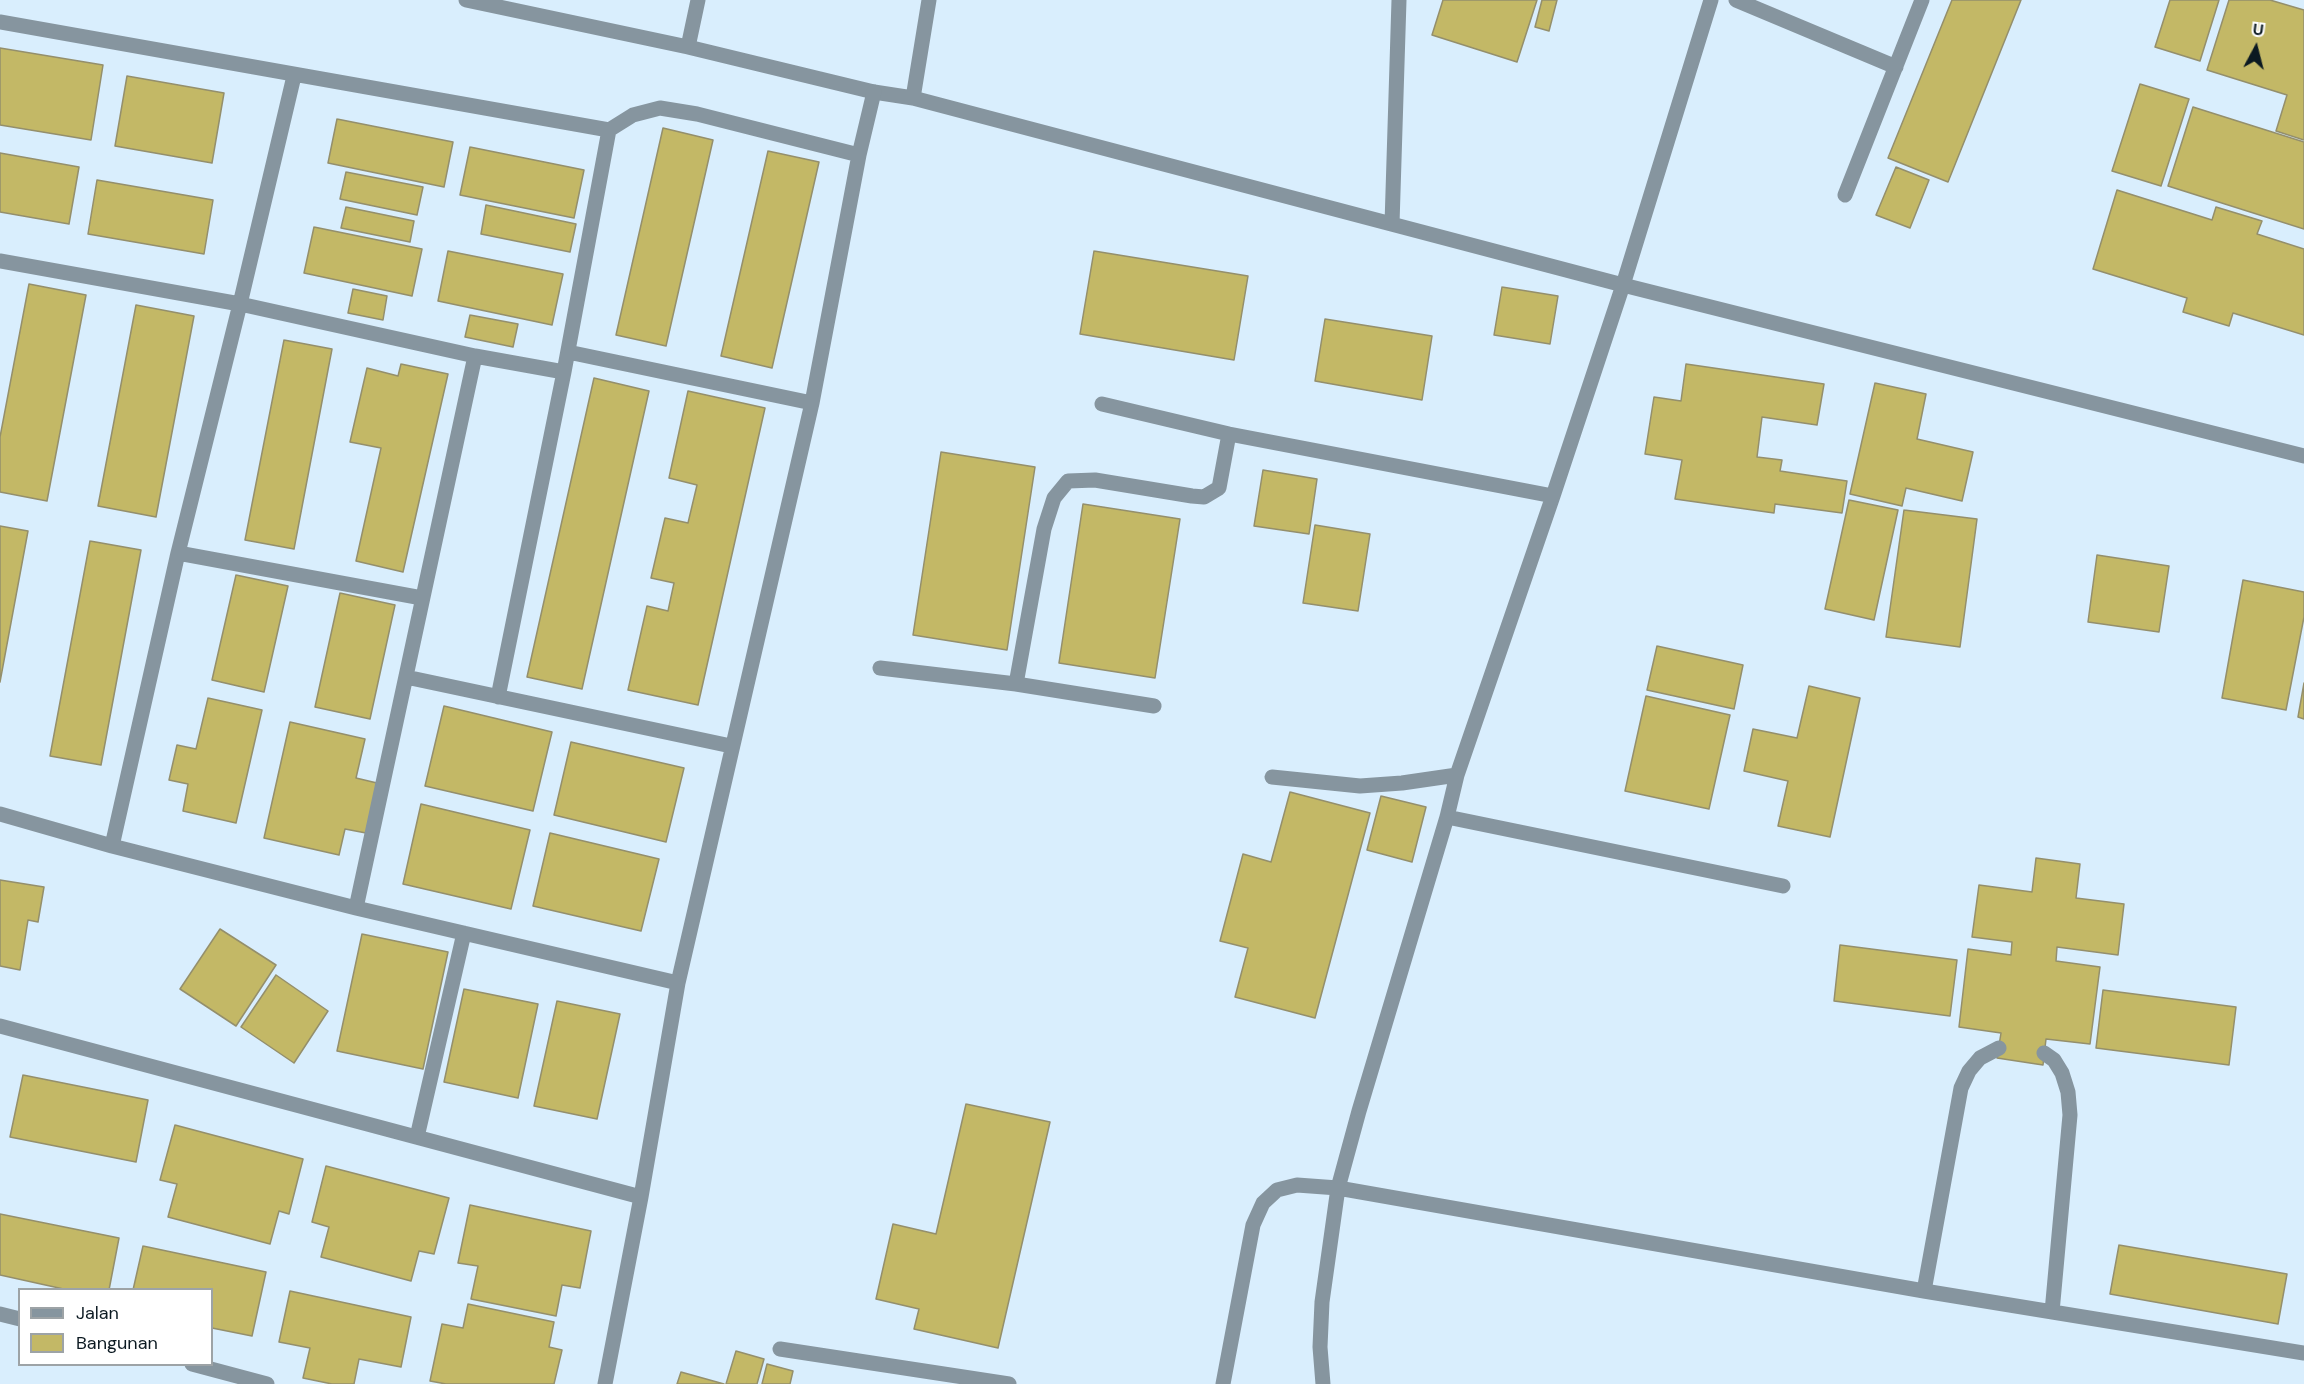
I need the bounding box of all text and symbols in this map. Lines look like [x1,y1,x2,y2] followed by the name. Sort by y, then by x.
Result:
[2226,18,2286,78] north arrow
[2252,19,2265,41] text: U
[18,1288,213,1366] legend
[76,1301,119,1325] text: Jalan
[76,1331,158,1355] text: Bangunan

